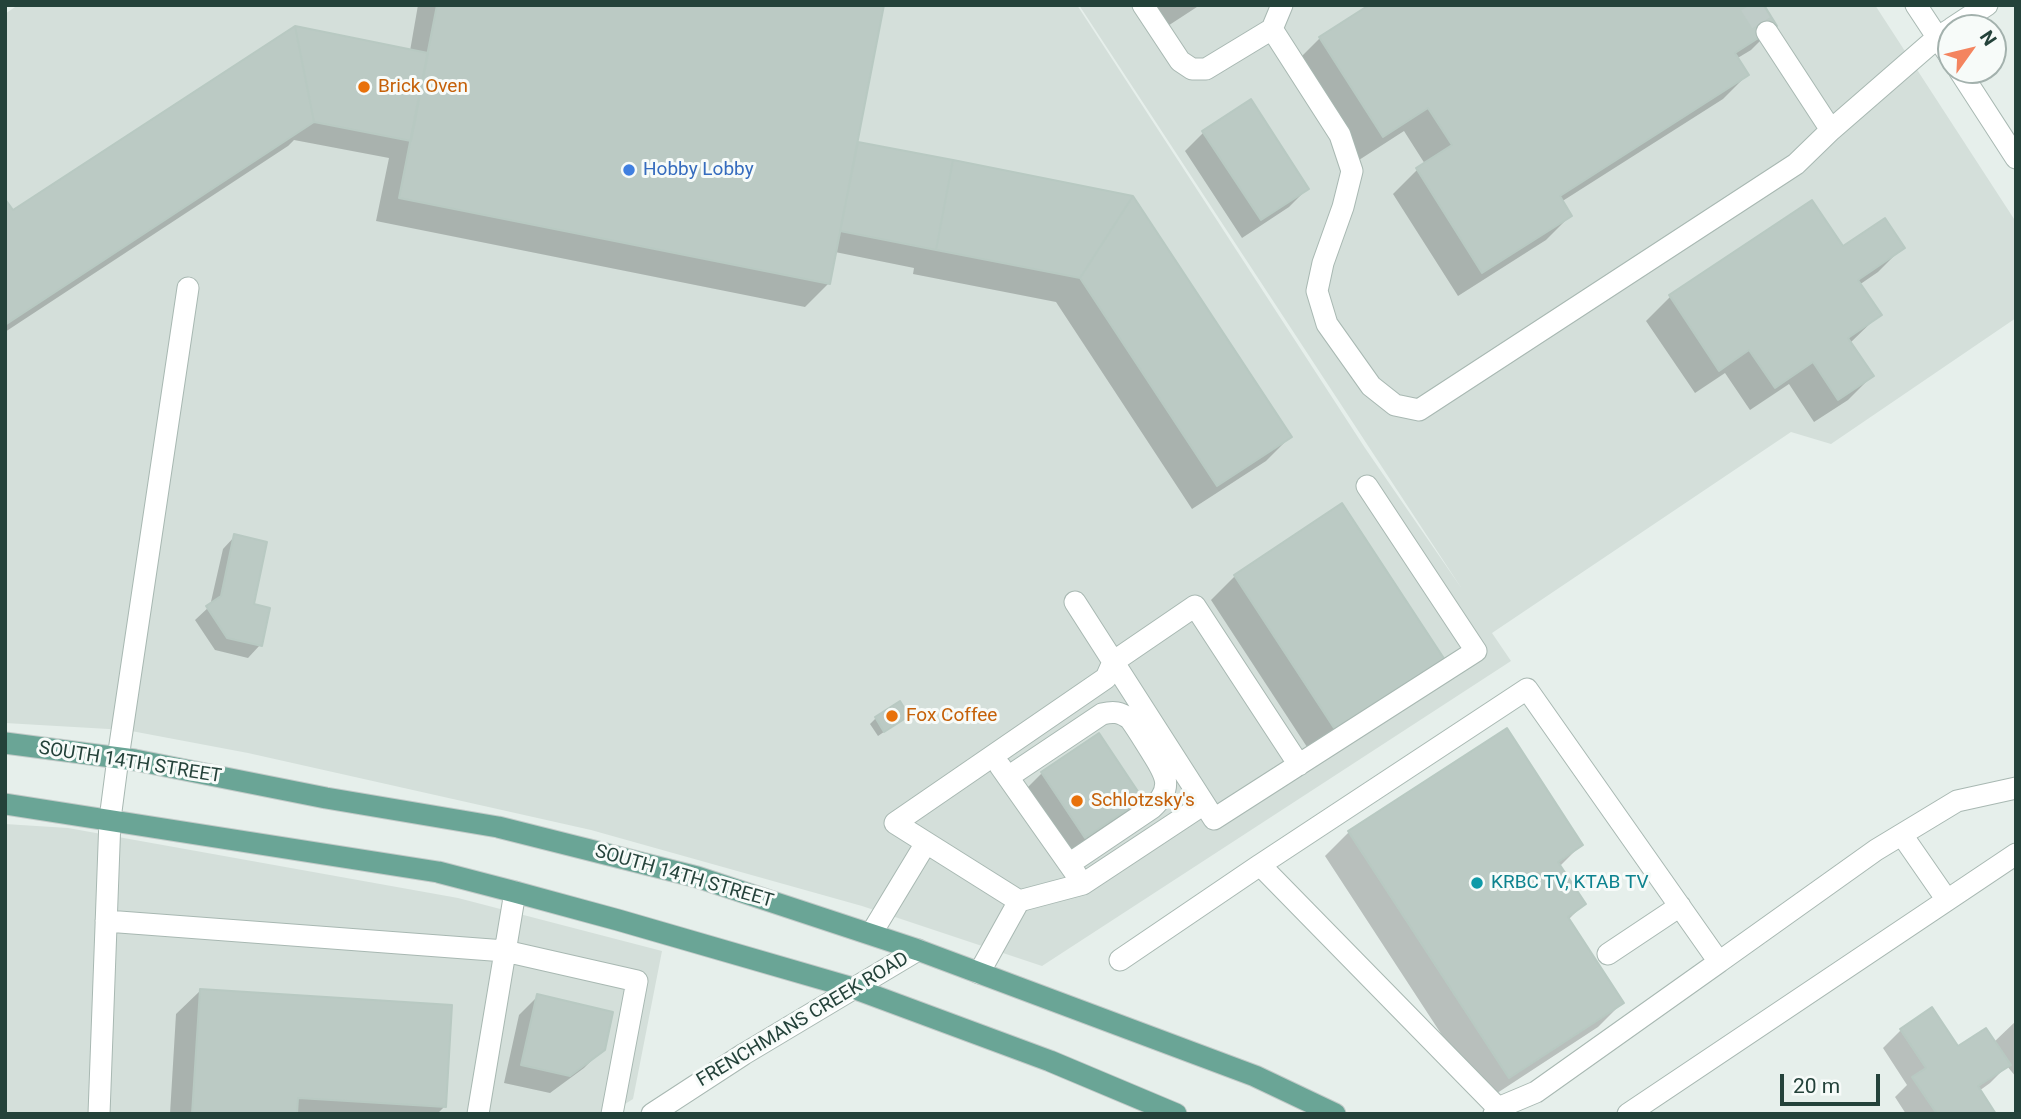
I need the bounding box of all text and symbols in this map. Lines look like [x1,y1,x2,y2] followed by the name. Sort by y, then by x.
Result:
[1937,14,2007,84] north arrow
[1975,26,2001,50] text: N
[378,76,468,98] place label: Brick Oven
[356,79,372,95] marker: Brick Oven
[643,159,754,181] place label: Hobby Lobby
[621,162,637,178] marker: Hobby Lobby
[906,705,997,727] place label: Fox Coffee
[884,708,900,724] marker: Fox Coffee
[37,737,223,789] street label: SOUTH 14TH STREET
[1091,790,1195,812] place label: Schlotzsky's
[1069,793,1085,809] marker: Schlotzsky's
[592,841,776,913] street label: SOUTH 14TH STREET
[1491,872,1649,894] place label: KRBC TV, KTAB TV
[1469,875,1485,891] marker: KRBC TV, KTAB TV
[693,948,913,1092] street label: FRENCHMANS CREEK ROAD
[1783,1060,1883,1104] scale bar
[1793,1074,1840,1098] text: 20 m

